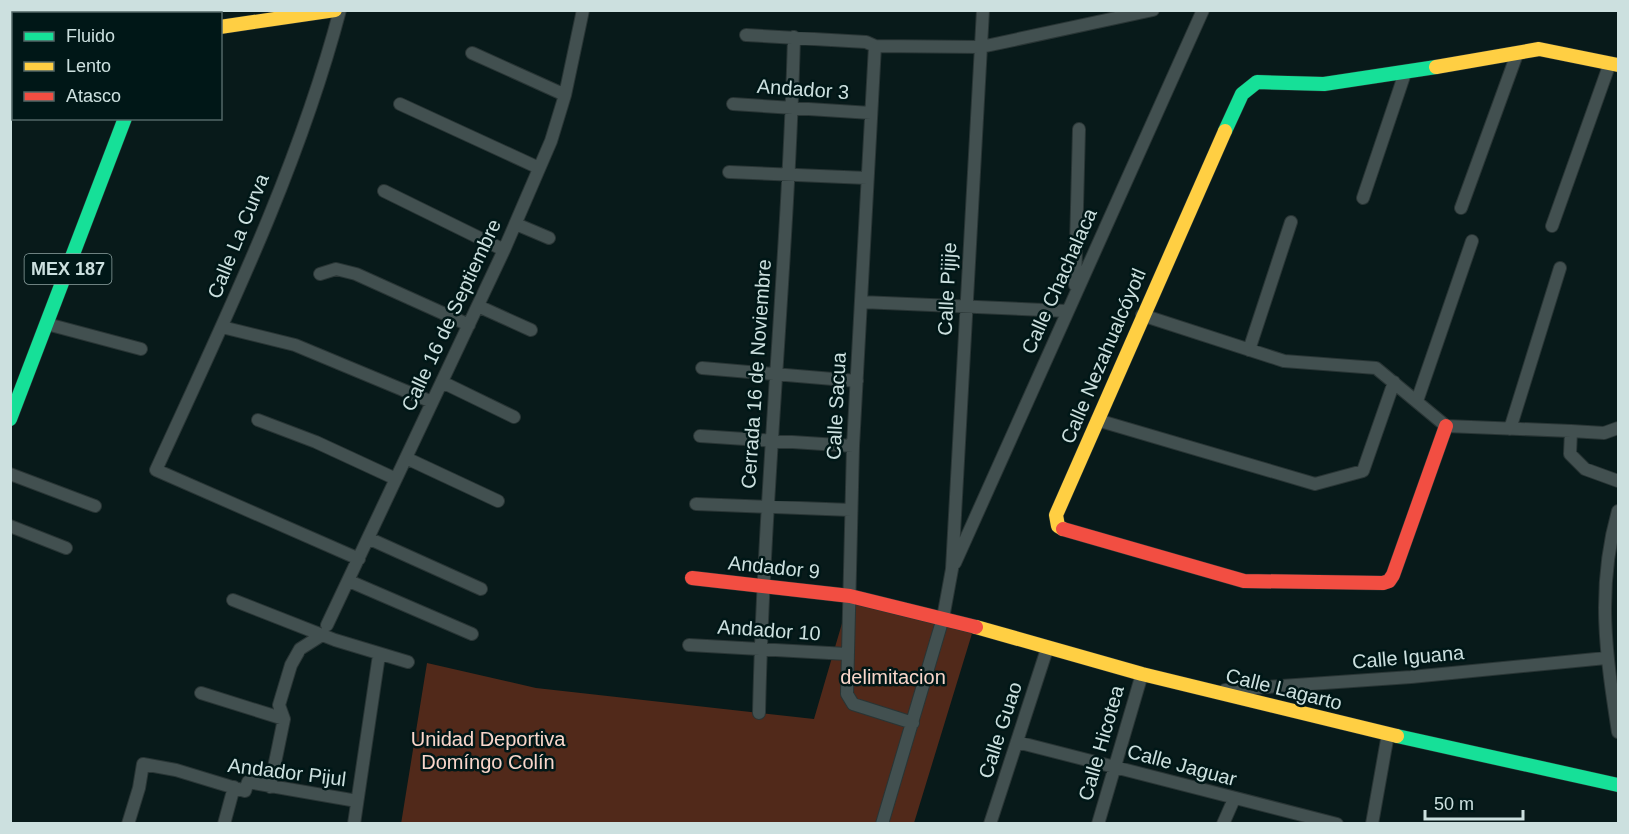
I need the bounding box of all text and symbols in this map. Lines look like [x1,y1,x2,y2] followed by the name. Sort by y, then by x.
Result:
[12,12,222,120] legend
[66,26,115,46] text: Fluido
[66,56,111,76] text: Lento
[756,75,850,103] street label: Andador 3
[66,86,121,106] text: Atasco
[203,170,273,301] street label: Calle La Curva
[1017,204,1101,357] street label: Calle Chachalaca
[397,216,505,414] street label: Calle 16 de Septiembre
[934,242,960,336] street label: Calle Pijije
[25,254,112,284] road number: MEX 187
[737,258,775,490] street label: Cerrada 16 de Noviembre
[1056,265,1150,447] street label: Calle Nezahualcóyotl
[822,351,850,460] street label: Calle Sacua
[727,551,821,583] street label: Andador 9
[717,615,821,645] street label: Andador 10
[1351,641,1466,673] street label: Calle Iguana
[1224,664,1344,714] street label: Calle Lagarto
[840,666,946,688] park label: delimitacion
[974,679,1026,781] street label: Calle Guao
[1074,682,1128,803] street label: Calle Hicotea
[411,728,566,773] park label: Unidad Deportiva Domíngo Colín
[1125,740,1239,790] street label: Calle Jaguar
[227,754,347,790] street label: Andador Pijul
[1425,783,1522,821] scale bar
[1434,794,1474,814] text: 50 m

